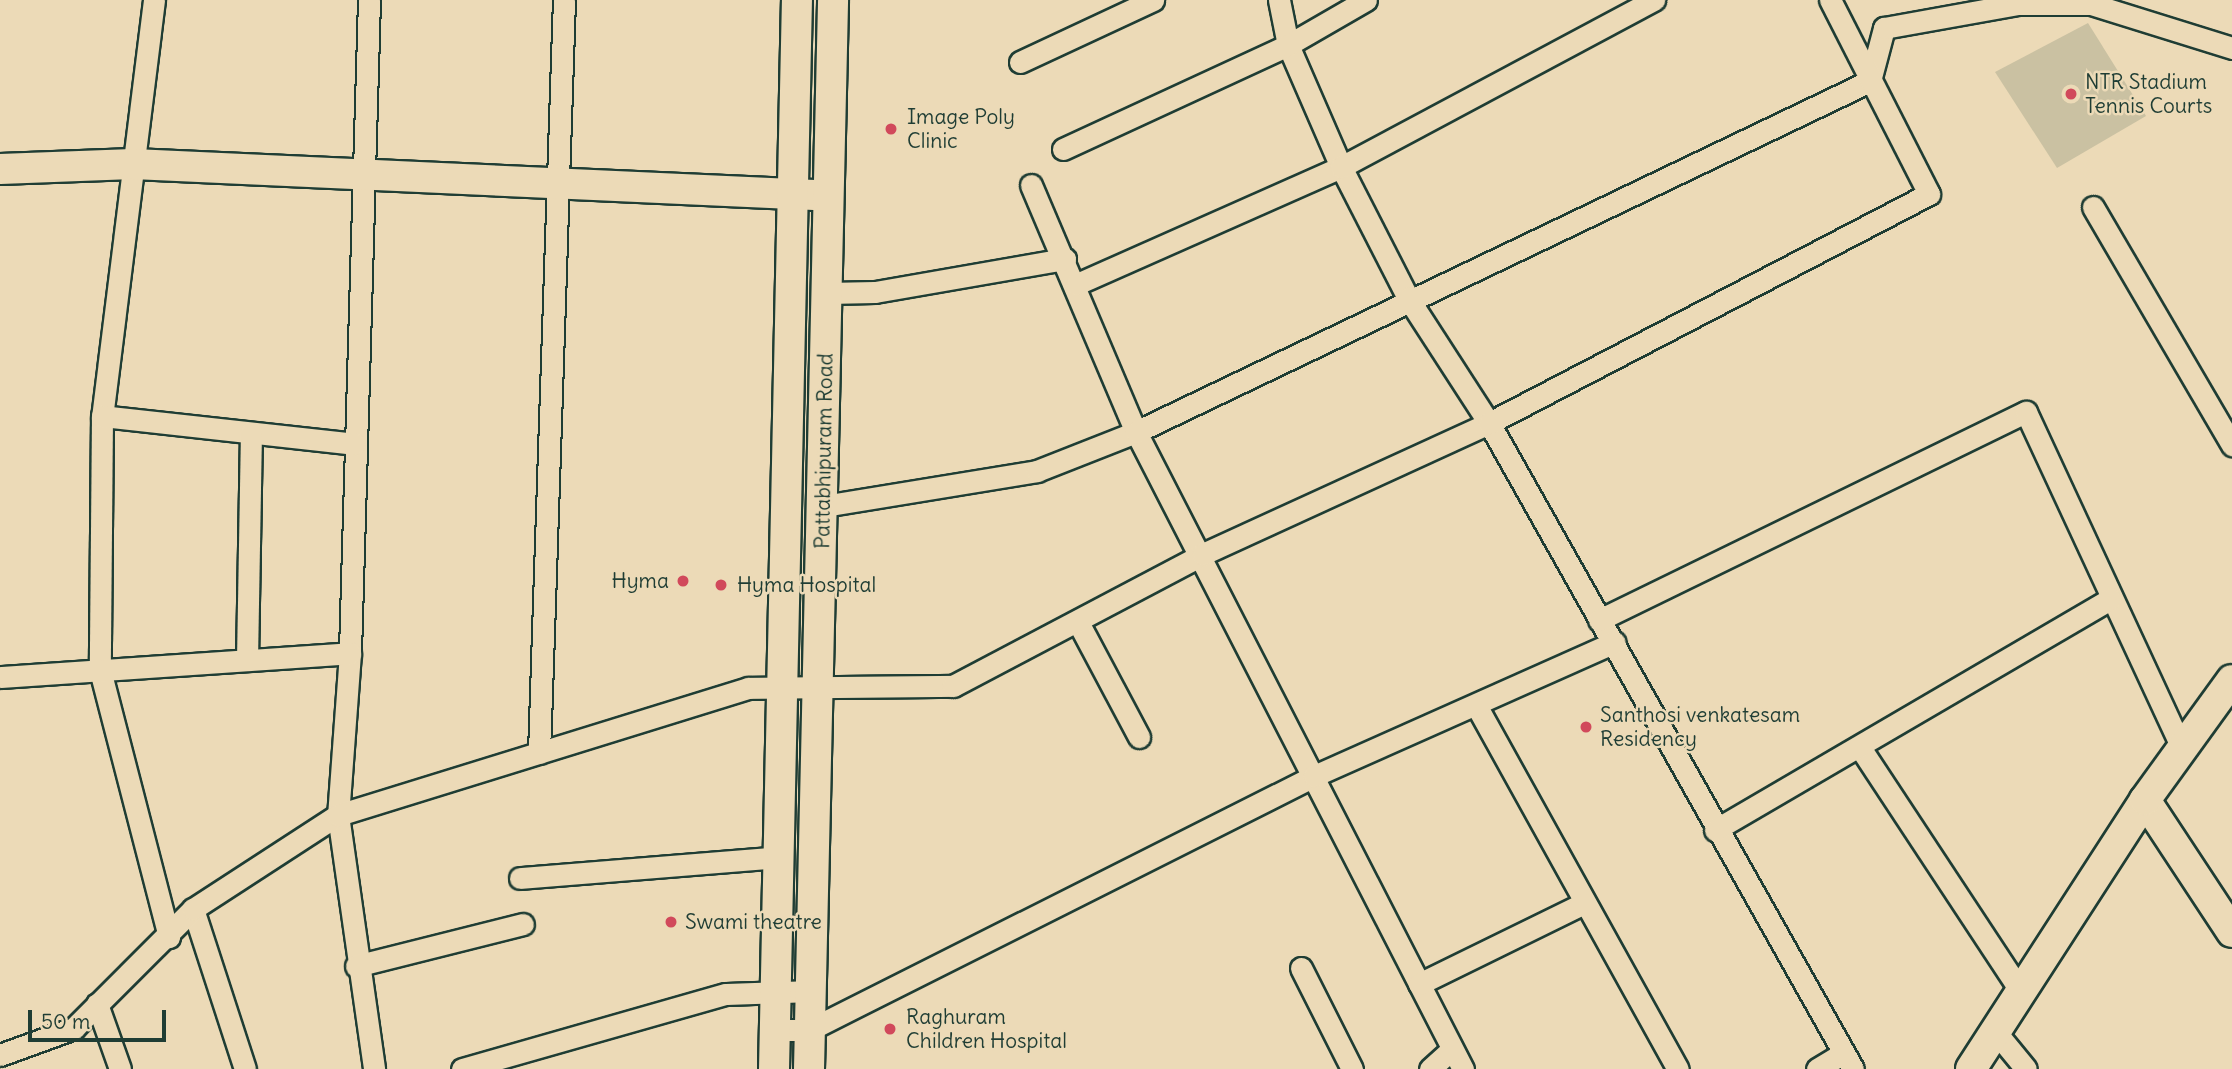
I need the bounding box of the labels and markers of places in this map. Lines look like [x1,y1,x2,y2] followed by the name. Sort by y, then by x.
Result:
[2085,69,2212,119] place label: NTR Stadium Tennis Courts
[2063,86,2079,102] marker: NTR Stadium Tennis Courts
[907,104,1015,154] place label: Image Poly Clinic
[881,119,901,139] marker: Image Poly Clinic
[612,568,669,594] place label: Hyma
[737,572,876,598] place label: Hyma Hospital
[675,573,691,589] marker: Hyma
[711,575,731,595] marker: Hyma Hospital
[1600,702,1800,752] place label: Santhosi venkatesam Residency
[1578,719,1594,735] marker: Santhosi venkatesam Residency
[685,909,822,935] place label: Swami theatre
[663,914,679,930] marker: Swami theatre
[906,1004,1067,1054] place label: Raghuram Children Hospital
[880,1019,900,1039] marker: Raghuram Children Hospital

